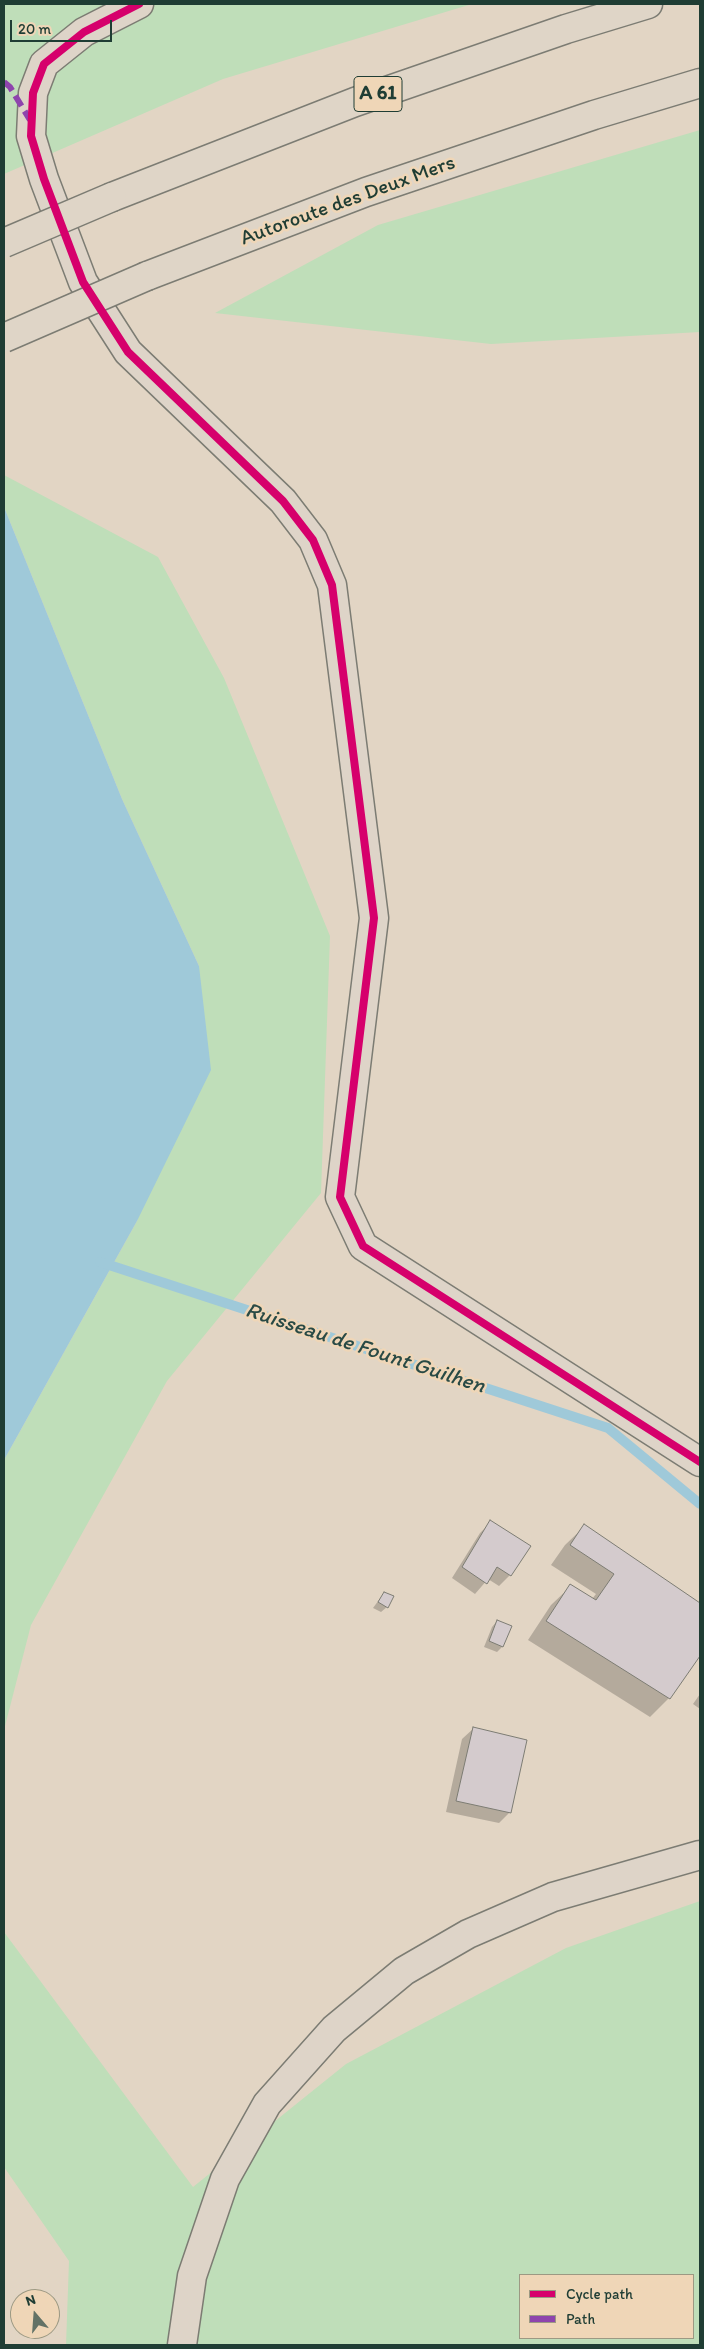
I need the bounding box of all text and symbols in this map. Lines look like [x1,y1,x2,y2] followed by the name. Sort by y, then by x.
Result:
[12,10,115,42] scale bar
[18,20,51,38] text: 20 m
[354,76,402,112] road number: A 61
[237,150,459,252] street label: Autoroute des Deux Mers
[242,1298,488,1400] water label: Ruisseau de Fount Guilhen
[519,2274,694,2339] legend
[566,2285,633,2303] text: Cycle path
[10,2289,60,2339] north arrow
[23,2291,38,2310] text: N
[566,2310,595,2328] text: Path

